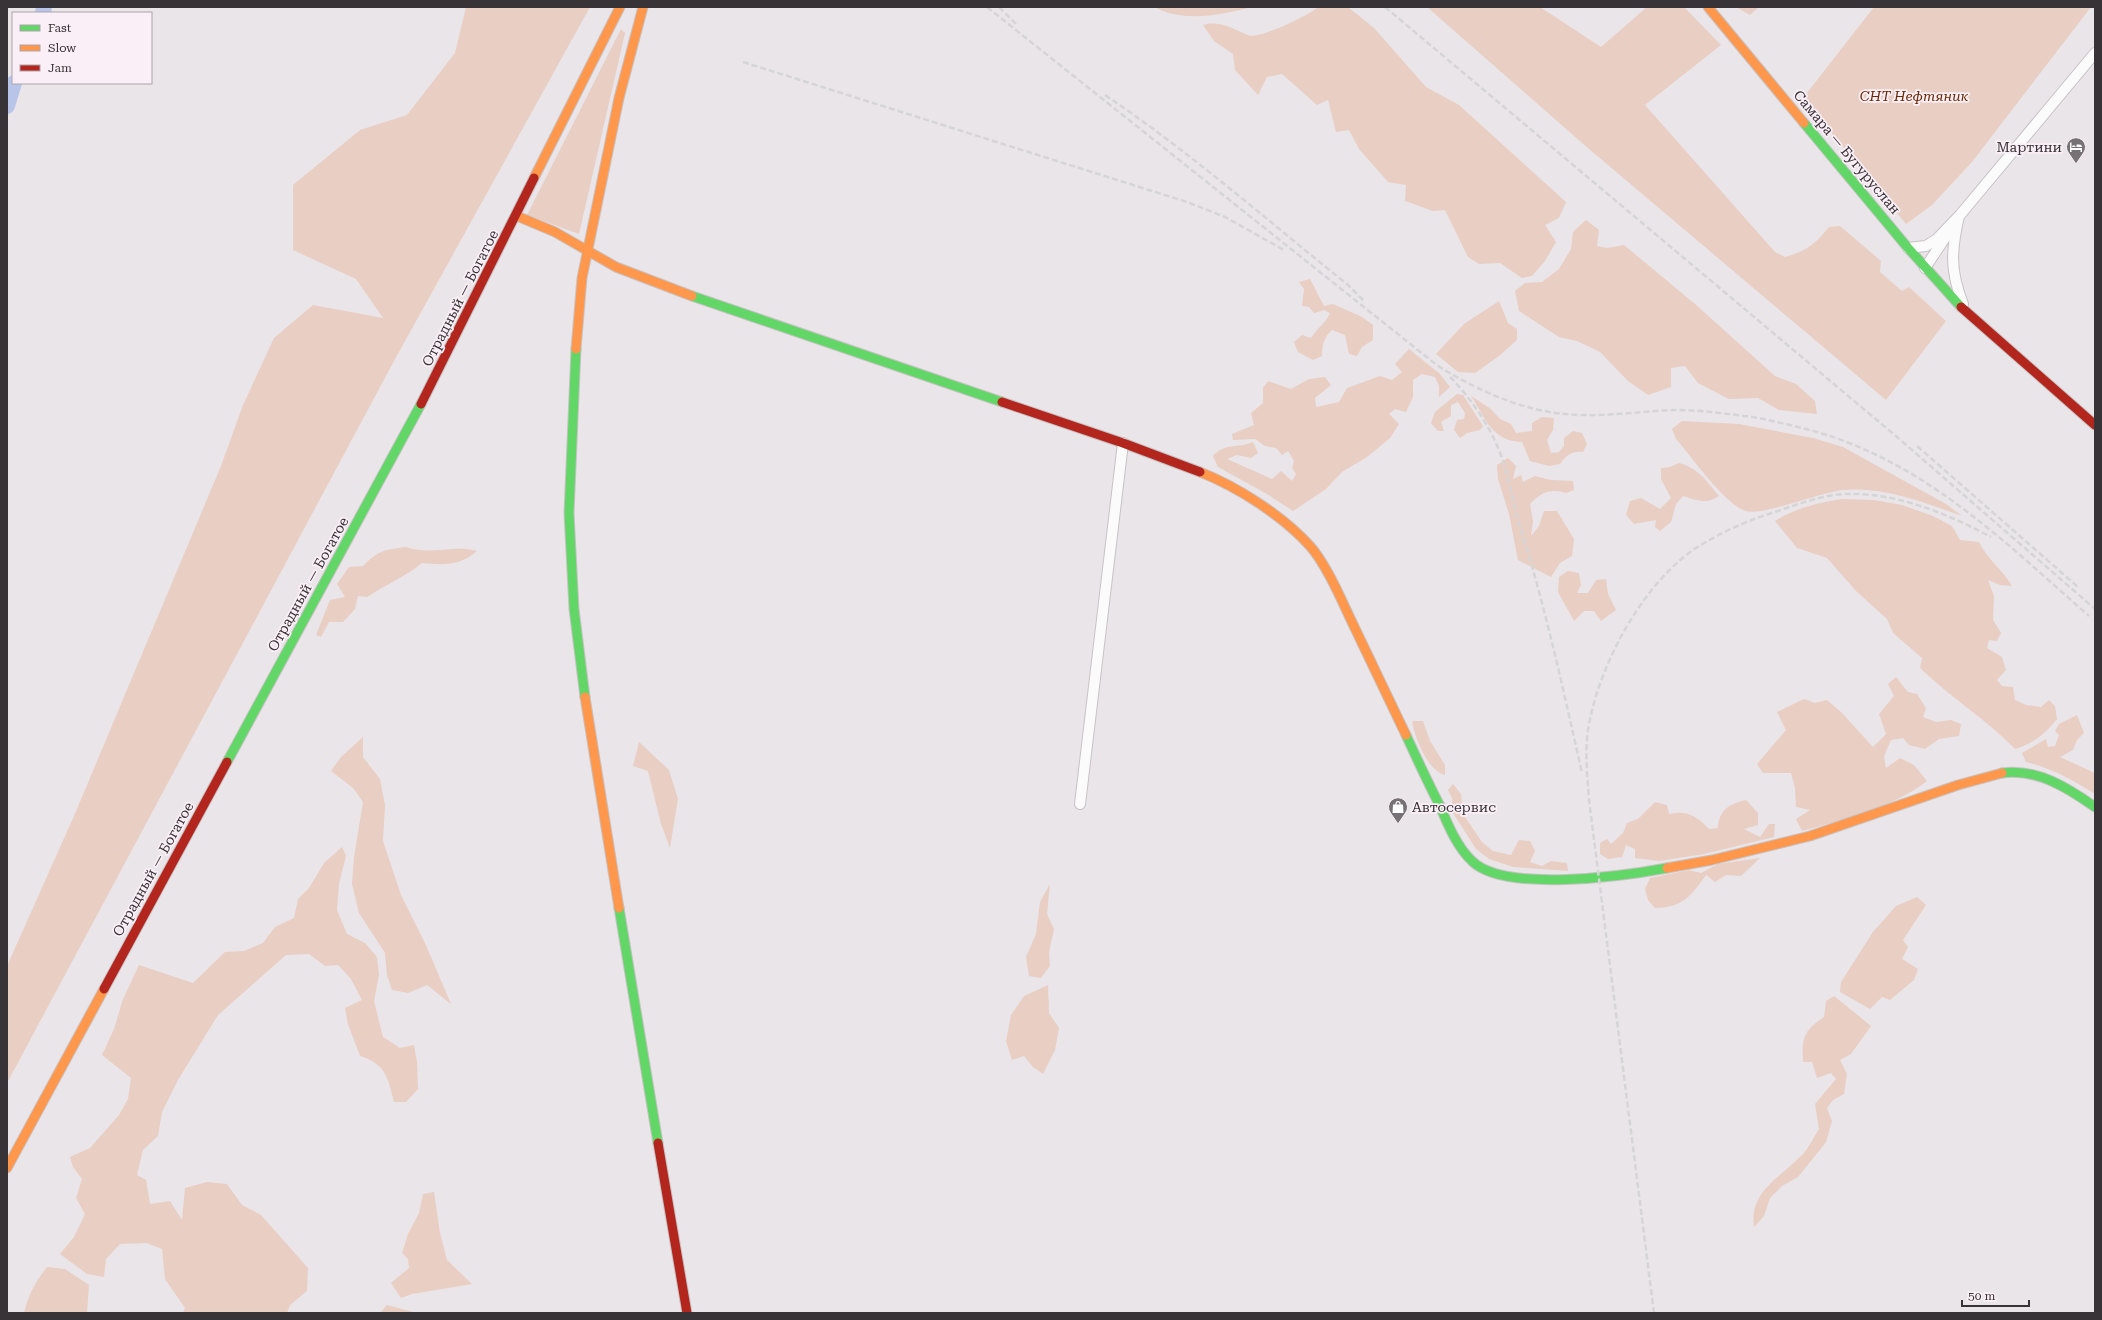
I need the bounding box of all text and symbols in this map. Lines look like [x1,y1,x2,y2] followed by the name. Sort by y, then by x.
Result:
[12,12,152,84] legend
[48,21,72,35] text: Fast
[48,41,76,55] text: Slow
[48,61,72,75] text: Jam
[1791,87,1903,217] street label: Самара — Бугуруслан
[1860,88,1969,104] park label: СНТ Нефтяник
[2065,136,2087,164] hotel icon: Мартини
[1996,139,2062,155] place label: Мартини
[419,227,502,369] street label: Отрадный — Богатое
[264,514,352,654] street label: Отрадный — Богатое
[1387,796,1409,824] shop icon: Автосервис
[109,799,197,939] street label: Отрадный — Богатое
[1412,799,1496,815] place label: Автосервис
[1962,1282,2029,1308] scale bar
[1968,1289,1995,1303] text: 50 m

